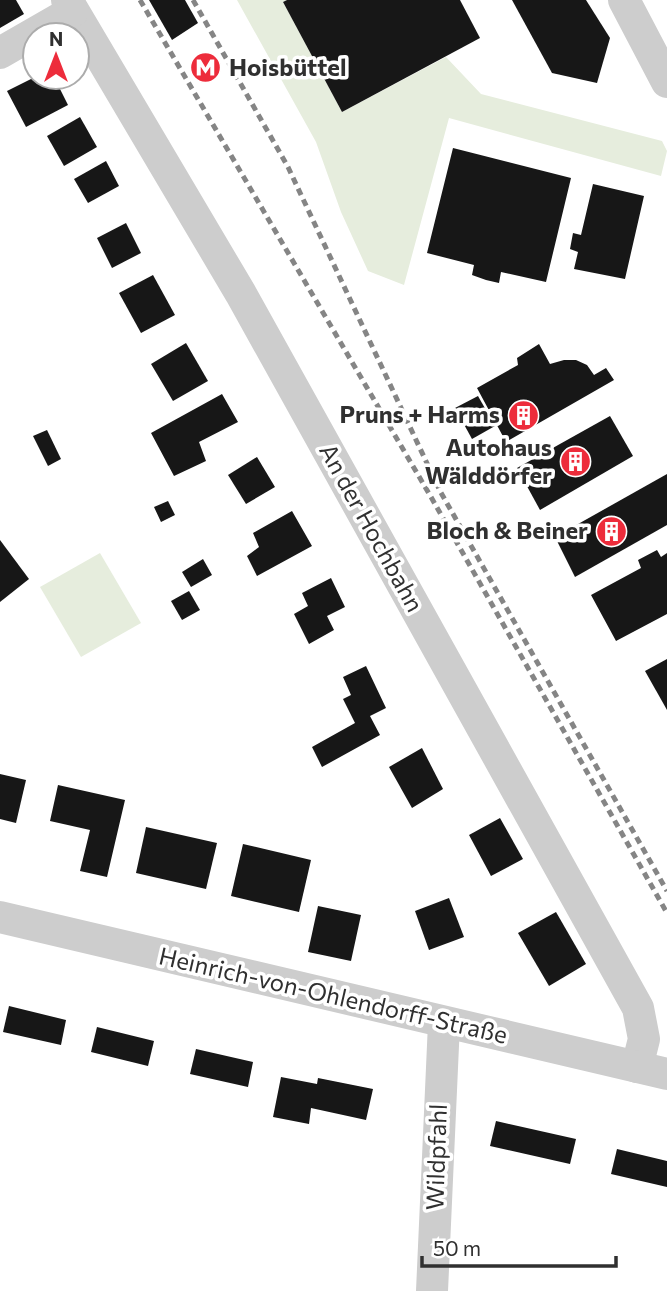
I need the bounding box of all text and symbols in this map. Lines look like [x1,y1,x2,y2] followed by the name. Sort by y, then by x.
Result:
[21,21,91,91] north arrow
[49,27,63,50] text: N
[189,51,223,85] metro station icon: Hoisbüttel
[229,52,346,81] place label: Hoisbüttel
[506,398,540,432] building icon: Pruns + Harms
[340,399,500,428] place label: Pruns + Harms
[425,432,552,489] place label: Autohaus Wälddörfer
[314,438,431,616] street label: An der Hochbahn
[558,445,592,479] building icon: Autohaus Wälddörfer
[594,514,628,548] building icon: Bloch & Beiner
[427,515,588,544] place label: Bloch & Beiner
[156,940,510,1049] street label: Heinrich-von-Ohlendorff-Straße
[419,1103,452,1211] street label: Wildpfahl
[422,1224,616,1268] scale bar
[433,1235,481,1260] text: 50 m

